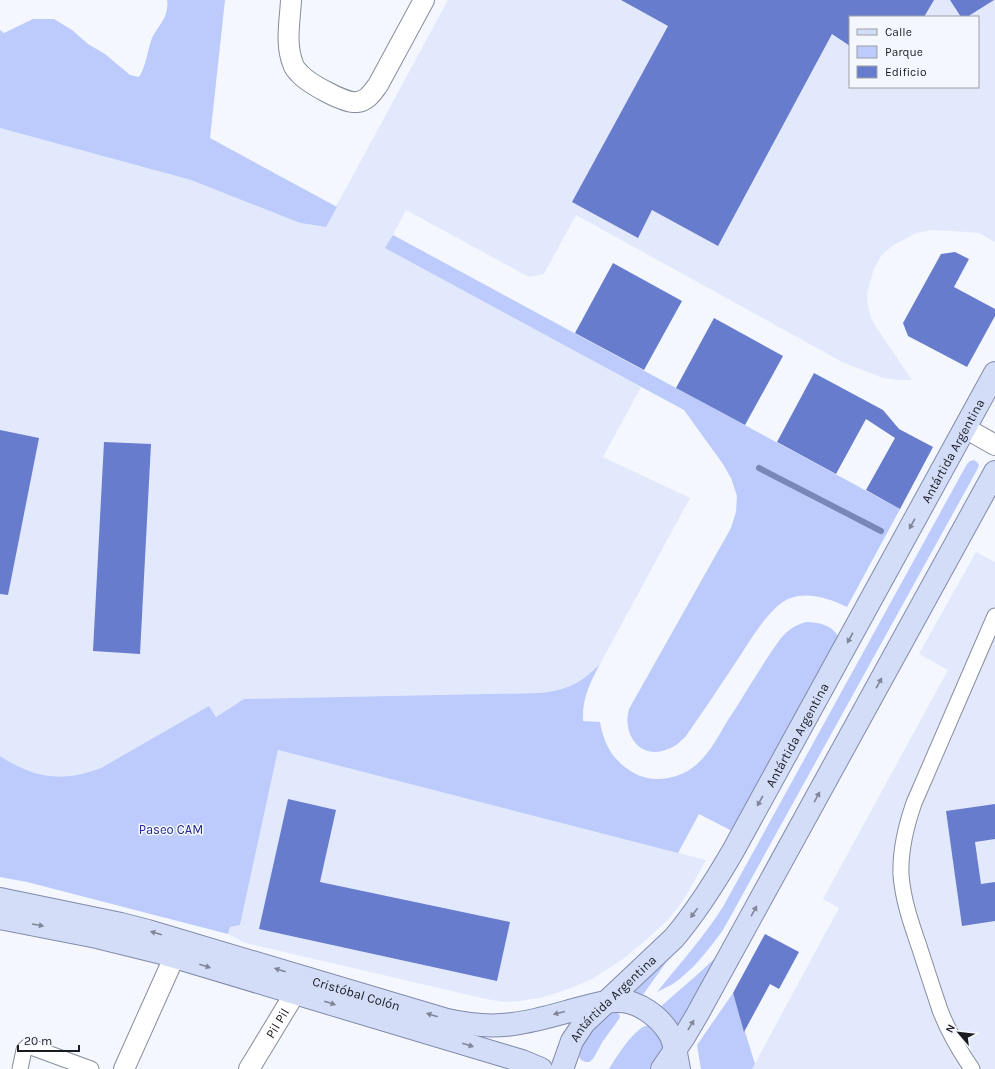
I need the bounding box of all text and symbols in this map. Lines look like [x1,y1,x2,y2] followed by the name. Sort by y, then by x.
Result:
[849,16,979,88] legend
[885,25,912,39] text: Calle
[885,45,923,59] text: Parque
[885,65,926,79] text: Edificio
[918,396,987,506] street label: Antártida Argentina
[909,518,916,530] one-way arrow
[846,632,853,644] one-way arrow
[876,677,883,689] one-way arrow
[763,680,832,790] street label: Antártida Argentina
[813,791,820,803] one-way arrow
[757,795,764,807] one-way arrow
[139,822,203,837] park label: Paseo CAM
[751,905,758,917] one-way arrow
[691,908,699,918] one-way arrow
[32,923,44,929] one-way arrow
[149,930,161,936] one-way arrow
[567,952,659,1045] street label: Antártida Argentina
[200,963,212,969] one-way arrow
[274,967,286,973] one-way arrow
[311,973,402,1014] street label: Cristóbal Colón
[324,1000,336,1006] one-way arrow
[263,1005,292,1041] street label: Pil Pil
[553,1011,565,1017] one-way arrow
[425,1012,437,1018] one-way arrow
[939,1013,979,1053] north arrow
[688,1019,695,1031] one-way arrow
[943,1022,958,1035] text: N
[18,1027,79,1053] scale bar
[24,1034,52,1048] text: 20 m
[462,1042,474,1048] one-way arrow

